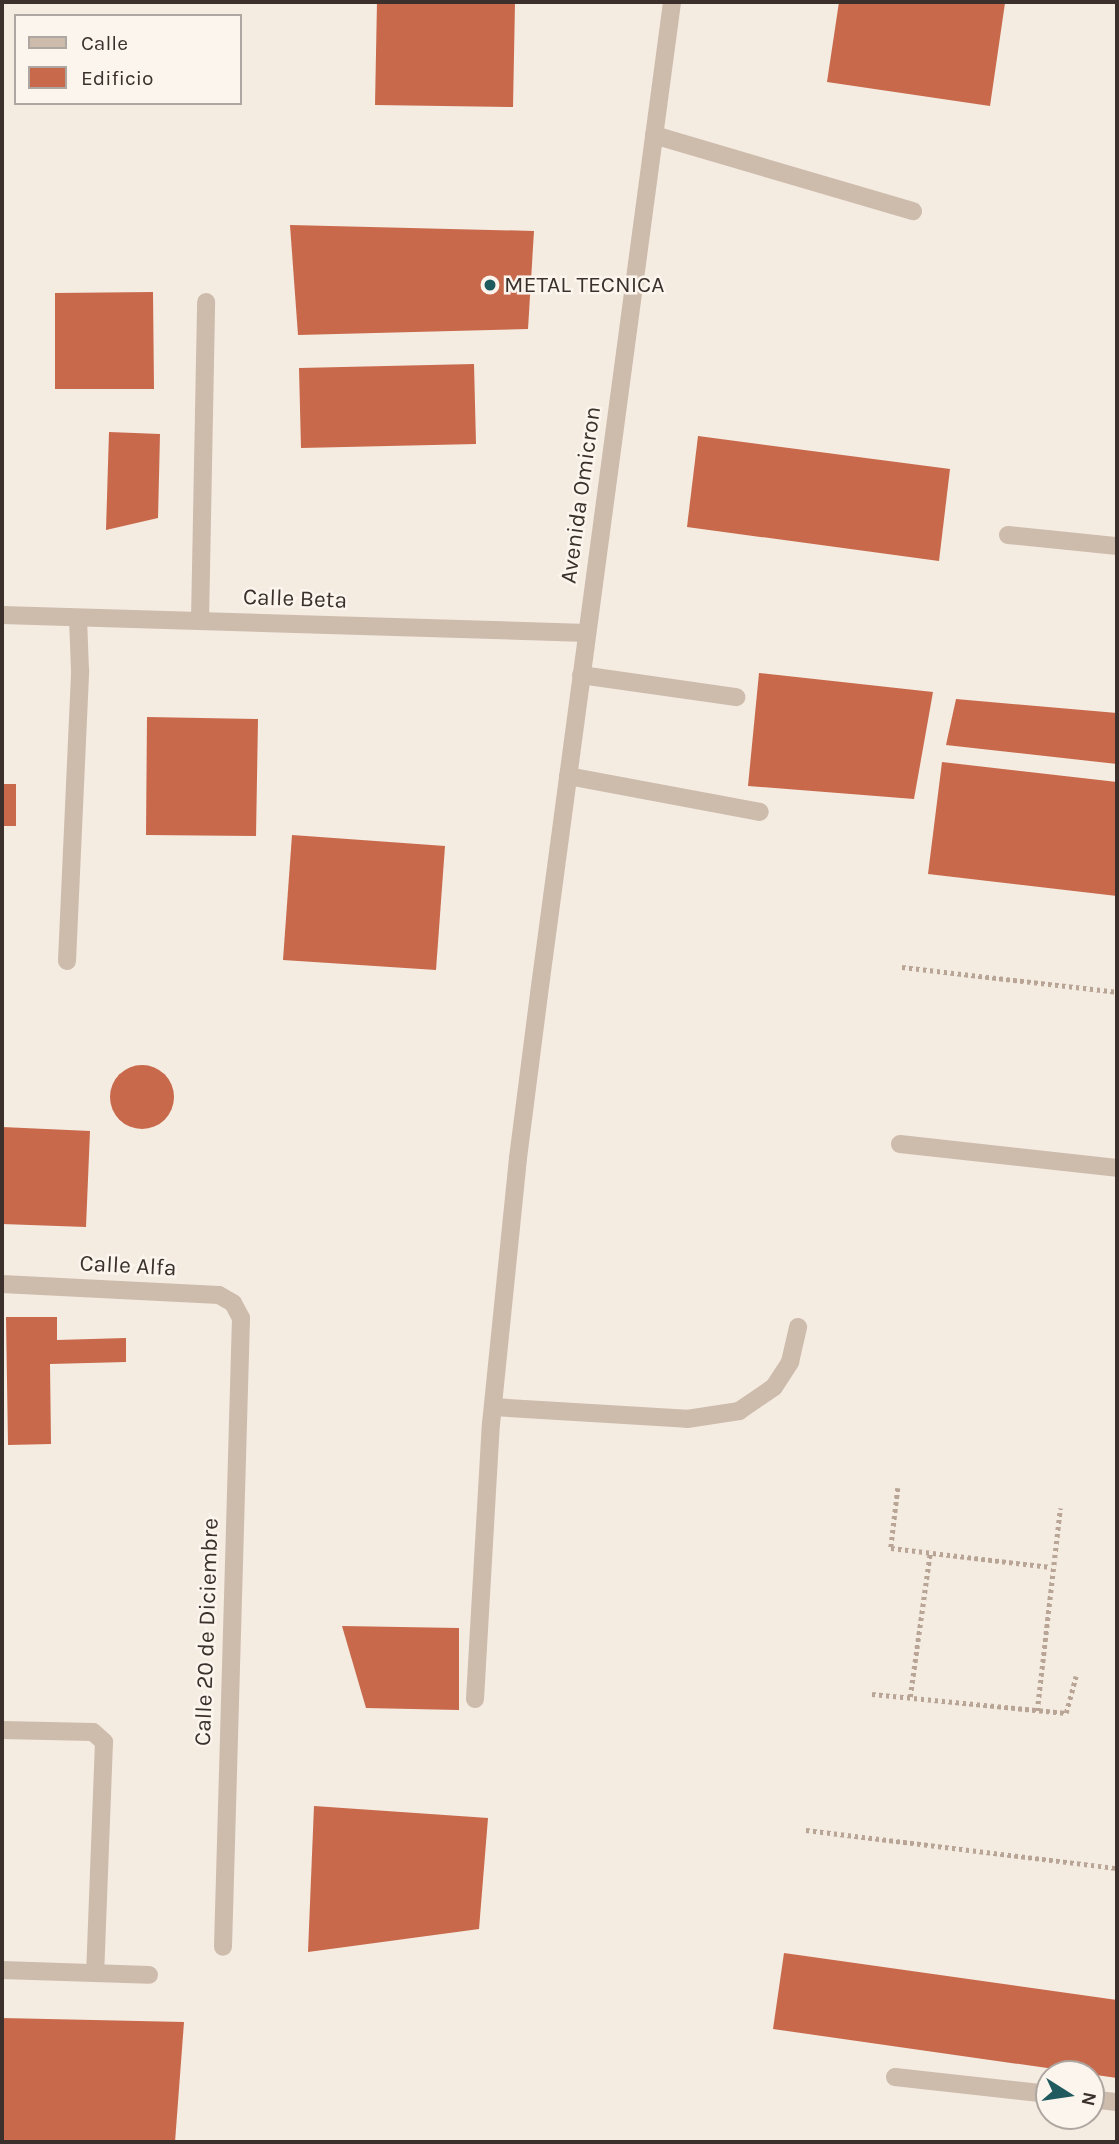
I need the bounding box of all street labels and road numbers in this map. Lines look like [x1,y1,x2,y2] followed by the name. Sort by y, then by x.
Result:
[555,405,607,585] street label: Avenida Omicron
[242,583,348,615] street label: Calle Beta
[79,1250,177,1282] street label: Calle Alfa
[189,1518,225,1746] street label: Calle 20 de Diciembre

